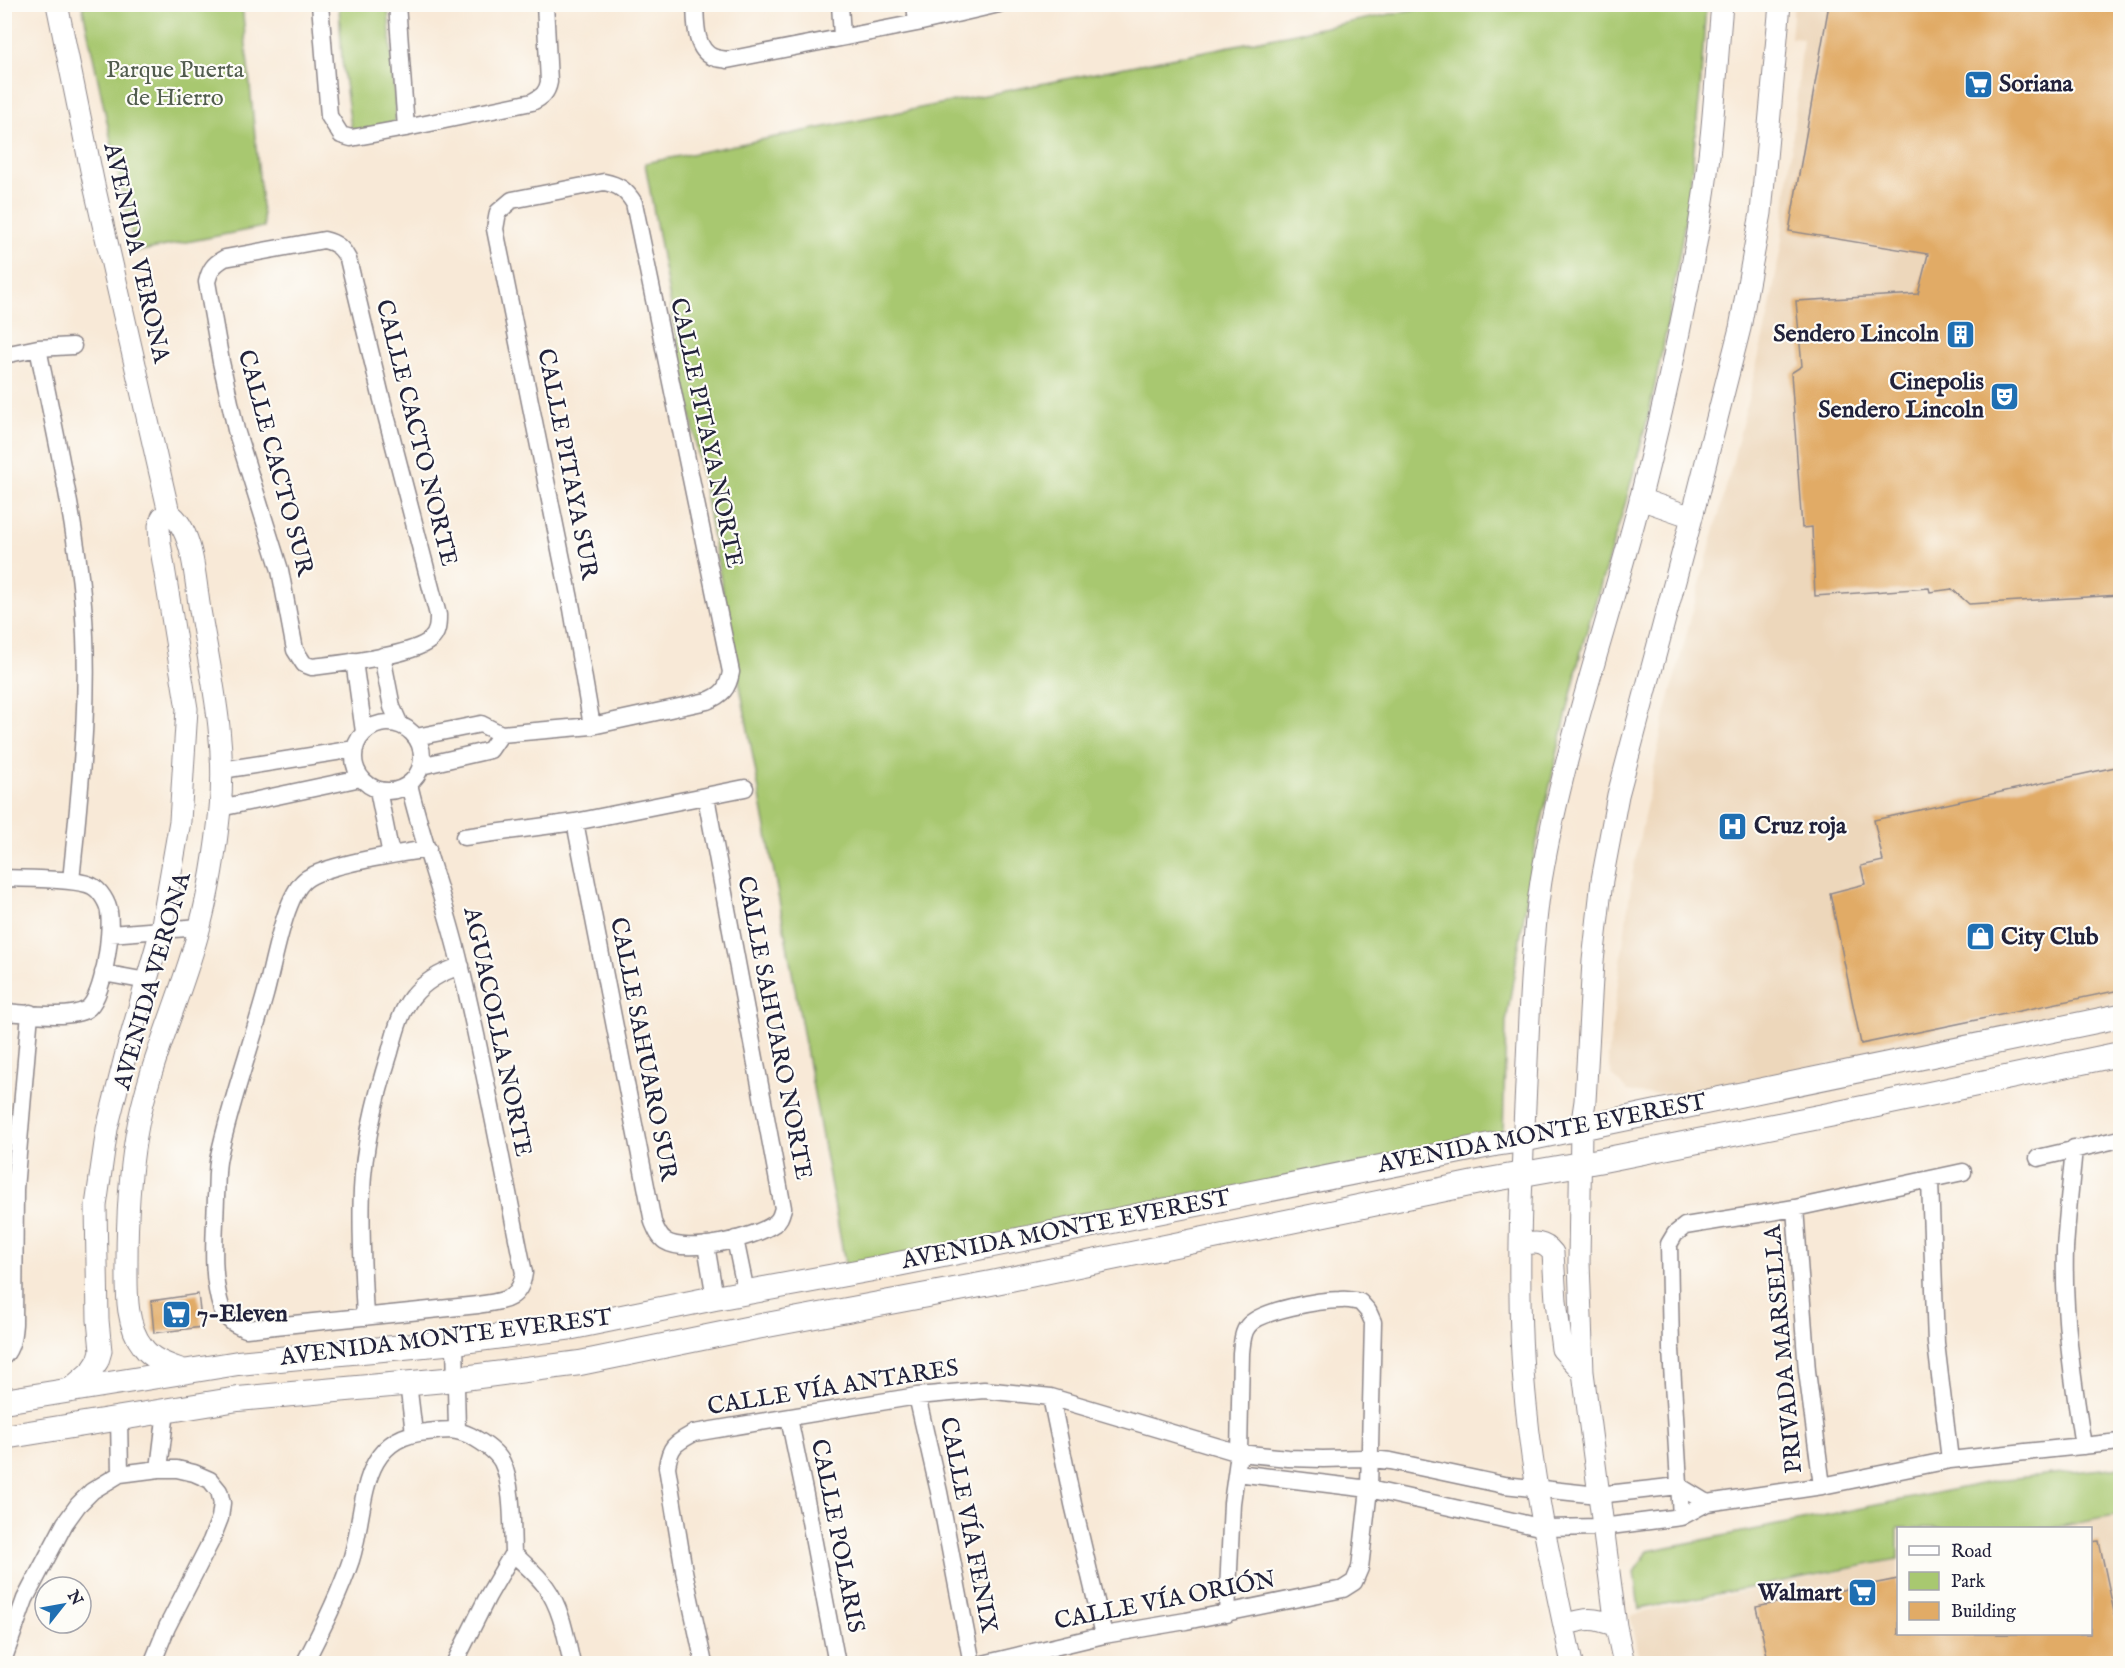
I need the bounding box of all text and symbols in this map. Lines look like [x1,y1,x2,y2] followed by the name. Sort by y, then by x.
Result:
[106,55,245,114] park label: Parque Puerta de Hierro
[1962,68,1994,100] supermarket icon: Soriana
[1999,69,2074,100] place label: Soriana
[95,139,177,367] street label: AVENIDA VERONA
[662,295,750,571] street label: CALLE PITAYA NORTE
[368,296,464,570] street label: CALLE CACTO NORTE
[1944,318,1976,350] building icon: Sendero Lincoln
[1773,319,1939,350] place label: Sendero Lincoln
[529,346,605,583] street label: CALLE PITAYA SUR
[230,347,320,580] street label: CALLE CACTO SUR
[1818,367,1985,426] place label: Cinepolis Sendero Lincoln
[1989,380,2021,412] theatre icon: Cinepolis Sendero Lincoln
[1717,810,1749,842] hospital icon: Cruz roja
[1754,811,1847,842] place label: Cruz roja
[107,868,199,1094] street label: AVENIDA VERONA
[729,874,819,1182] street label: CALLE SAHUARO NORTE
[455,903,539,1160] street label: AGUACOLLA NORTE
[602,915,684,1184] street label: CALLE SAHUARO SUR
[1964,921,1996,953] shop icon: City Club
[2001,922,2099,953] place label: City Club
[1374,1087,1709,1181] street label: AVENIDA MONTE EVEREST
[898,1183,1233,1277] street label: AVENIDA MONTE EVEREST
[1758,1223,1810,1475] street label: PRIVADA MARSELLA
[160,1298,192,1330] supermarket icon: 7-Eleven
[197,1299,288,1330] place label: 7-Eleven
[277,1302,614,1374] street label: AVENIDA MONTE EVEREST
[705,1353,961,1423] street label: CALLE VÍA ANTARES
[932,1415,1004,1636] street label: CALLE VÍA FENIX
[803,1436,871,1636] street label: CALLE POLARIS
[1897,1527,2092,1635] legend
[1951,1541,1992,1564] text: Road
[1052,1564,1279,1638] street label: CALLE VÍA ORIÓN
[1951,1571,1986,1594] text: Park
[33,1575,93,1635] north arrow
[1847,1577,1879,1609] supermarket icon: Walmart
[1757,1578,1843,1609] place label: Walmart
[61,1586,86,1610] text: N
[1951,1601,2016,1624] text: Building

